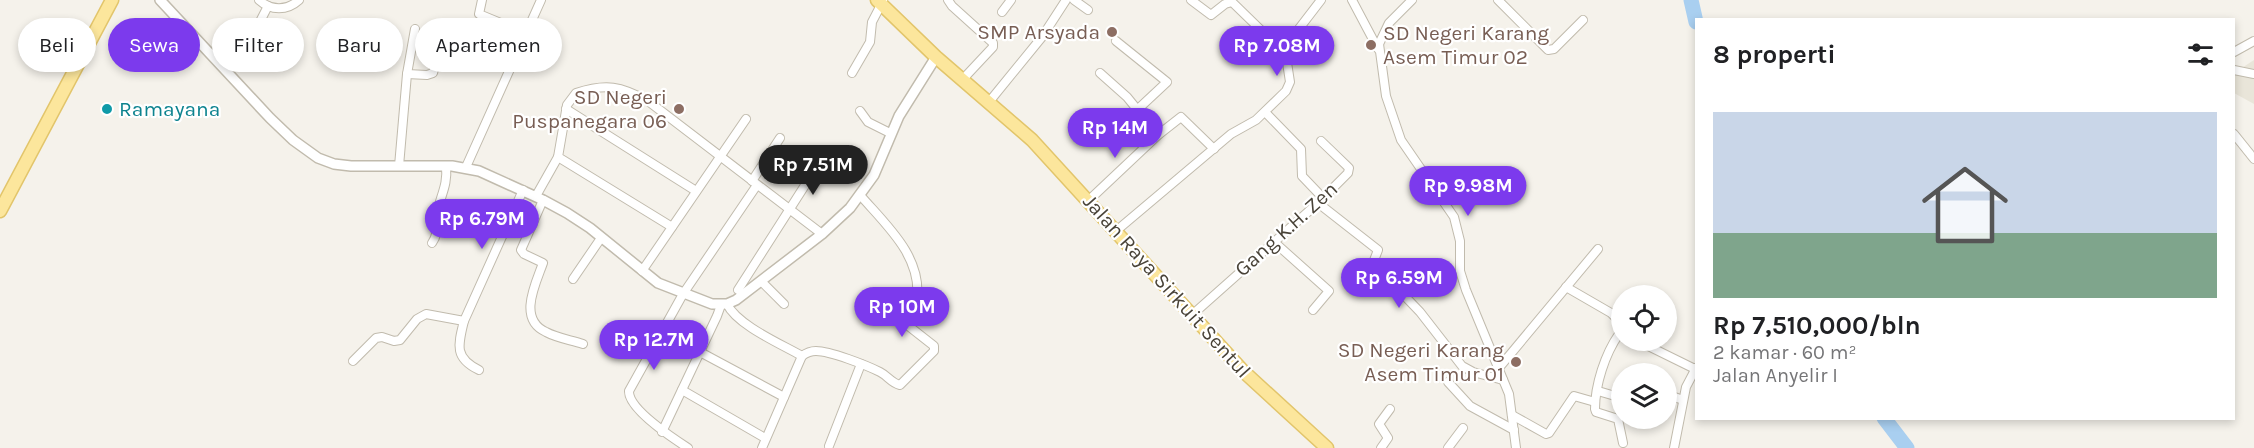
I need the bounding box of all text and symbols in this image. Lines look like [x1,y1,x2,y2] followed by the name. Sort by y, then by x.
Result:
[18,18,96,72] chip: Beli
[108,18,200,72] chip: Sewa
[212,18,304,72] chip: Filter
[316,18,403,72] chip: Baru
[415,18,562,72] chip: Apartemen
[977,20,1100,44] place label: SMP Arsyada
[1383,21,1549,69] place label: SD Negeri Karang Asem Timur 02
[1105,25,1119,39] marker: SMP Arsyada
[1215,26,1339,77] pin: Rp 7.08M
[1233,34,1321,57] text: Rp 7.08M
[1364,38,1378,52] marker: SD Negeri Karang Asem Timur 02
[2184,38,2217,71] icon: filters
[1713,39,1836,70] text: 8 properti
[512,85,667,133] place label: SD Negeri Puspanegara 06
[119,97,220,121] place label: Ramayana
[100,102,114,116] marker: Ramayana
[672,102,686,116] marker: SD Negeri Puspanegara 06
[1066,108,1164,159] pin: Rp 14M
[1082,116,1148,139] text: Rp 14M
[751,145,875,196] pin: Rp 7.51M
[1911,151,2019,259] icon: home
[773,153,853,176] text: Rp 7.51M
[1406,166,1530,217] pin: Rp 9.98M
[1423,174,1513,197] text: Rp 9.98M
[1230,177,1342,281] street label: Gang K.H. Zen
[1078,189,1256,383] street label: Jalan Raya Sirkuit Sentul
[420,199,544,250] pin: Rp 6.79M
[439,207,525,230] text: Rp 6.79M
[1337,258,1461,309] pin: Rp 6.59M
[1355,266,1443,289] text: Rp 6.59M
[1611,285,1677,429] map controls
[1611,285,1677,351] button: locate
[853,287,951,338] pin: Rp 10M
[868,295,936,318] text: Rp 10M
[1713,310,1921,341] text: Rp 7,510,000/bln
[592,320,716,371] pin: Rp 12.7M
[613,328,695,351] text: Rp 12.7M
[1338,338,1504,386] place label: SD Negeri Karang Asem Timur 01
[1713,341,1856,364] text: 2 kamar · 60 m²
[1509,355,1523,369] marker: SD Negeri Karang Asem Timur 01
[1611,363,1677,429] button: layers
[1713,364,1838,387] text: Jalan Anyelir I

